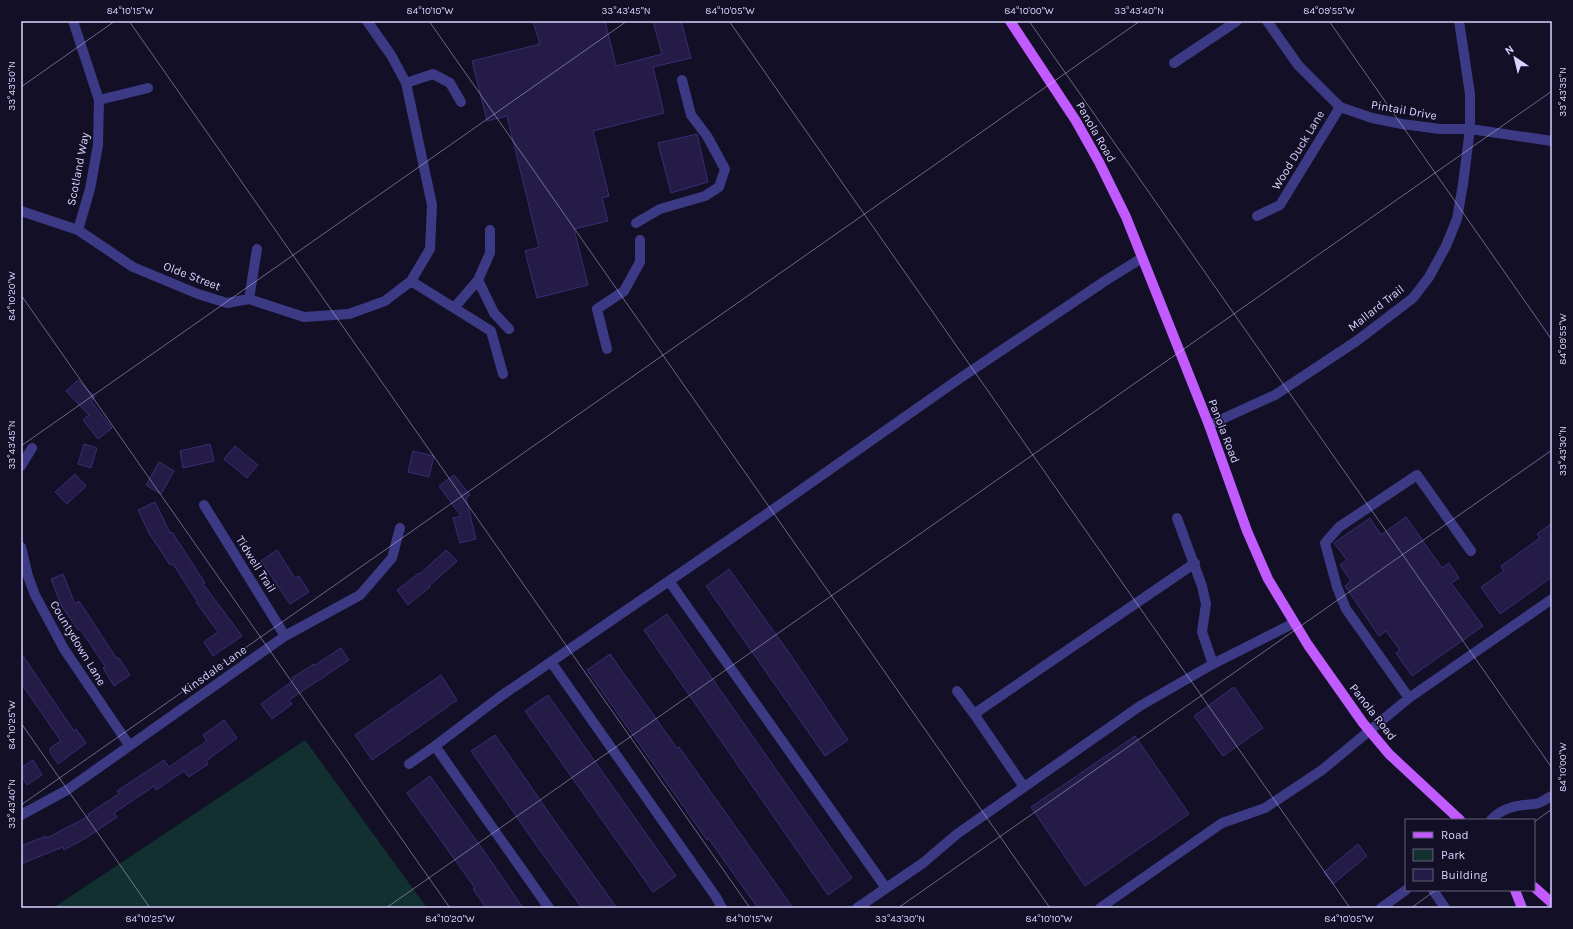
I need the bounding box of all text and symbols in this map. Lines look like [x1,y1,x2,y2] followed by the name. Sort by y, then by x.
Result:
[107,5,153,17] text: 84°10'15"W
[407,5,454,17] text: 84°10'10"W
[601,5,651,17] text: 33°43'45"N
[705,5,755,17] text: 84°10'05"W
[1004,5,1054,17] text: 84°10'00"W
[1114,5,1164,17] text: 33°43'40"N
[1303,5,1355,17] text: 84°09'55"W
[1495,38,1535,78] north arrow
[1503,43,1517,58] text: N
[6,61,18,111] text: 33°43'50"N
[1557,67,1569,117] text: 33°43'35"N
[1370,97,1438,123] street label: Pintail Drive
[1073,99,1119,165] street label: Panola Road
[1269,108,1327,192] street label: Wood Duck Lane
[64,131,92,207] street label: Scotland Way
[161,259,223,293] street label: Olde Street
[6,271,18,321] text: 84°10'20"W
[1345,282,1407,334] street label: Mallard Trail
[1557,313,1569,365] text: 84°09'55"W
[1205,397,1243,465] street label: Panola Road
[6,420,18,470] text: 33°43'45"N
[1557,426,1569,476] text: 33°43'30"N
[233,533,279,595] street label: Tidwell Trail
[47,598,109,688] street label: Countydown Lane
[179,642,249,698] street label: Kinsdale Lane
[1347,681,1399,743] street label: Panola Road
[6,700,18,750] text: 84°10'25"W
[1557,742,1569,792] text: 84°10'00"W
[6,779,18,829] text: 33°43'40"N
[1405,819,1535,891] legend
[1441,828,1469,842] text: Road
[1441,848,1466,862] text: Park
[1441,868,1488,882] text: Building
[125,913,175,925] text: 84°10'25"W
[425,913,475,925] text: 84°10'20"W
[726,913,772,925] text: 84°10'15"W
[875,913,925,925] text: 33°43'30"N
[1026,913,1073,925] text: 84°10'10"W
[1324,913,1374,925] text: 84°10'05"W

